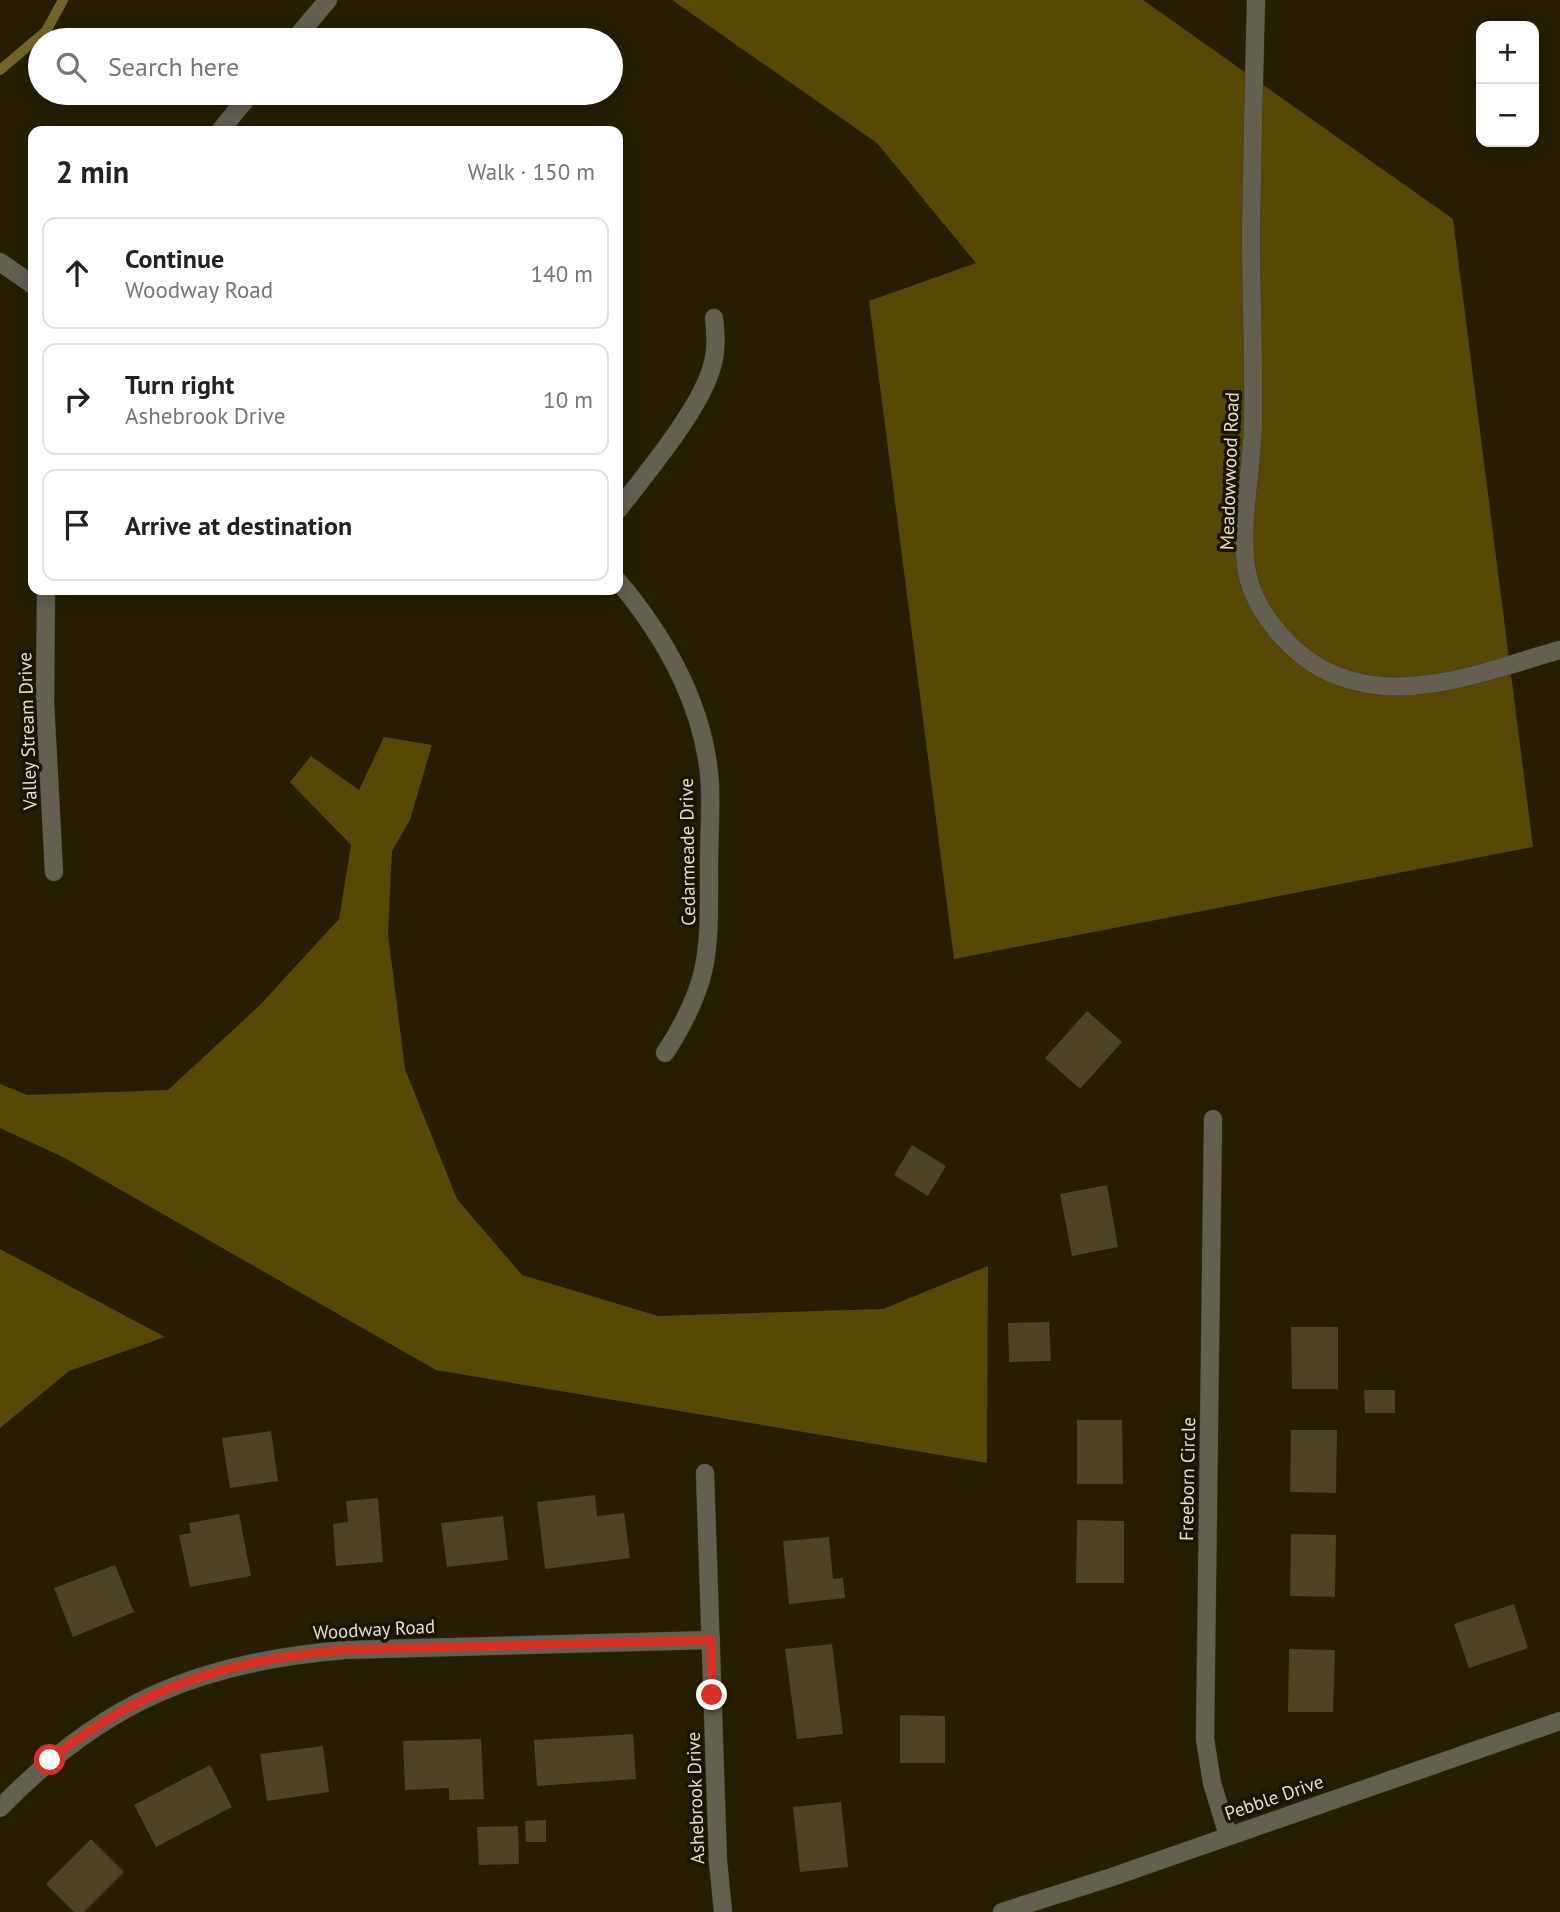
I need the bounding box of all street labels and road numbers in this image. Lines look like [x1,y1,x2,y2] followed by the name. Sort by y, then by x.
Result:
[1214,392,1244,550] street label: Meadowwood Road
[12,652,42,811] street label: Valley Stream Drive
[674,778,700,926] street label: Cedarmeade Drive
[1174,1417,1200,1541] street label: Freeborn Circle
[312,1614,436,1644] street label: Woodway Road
[681,1731,709,1865] street label: Ashebrook Drive
[1221,1769,1327,1825] street label: Pebble Drive

